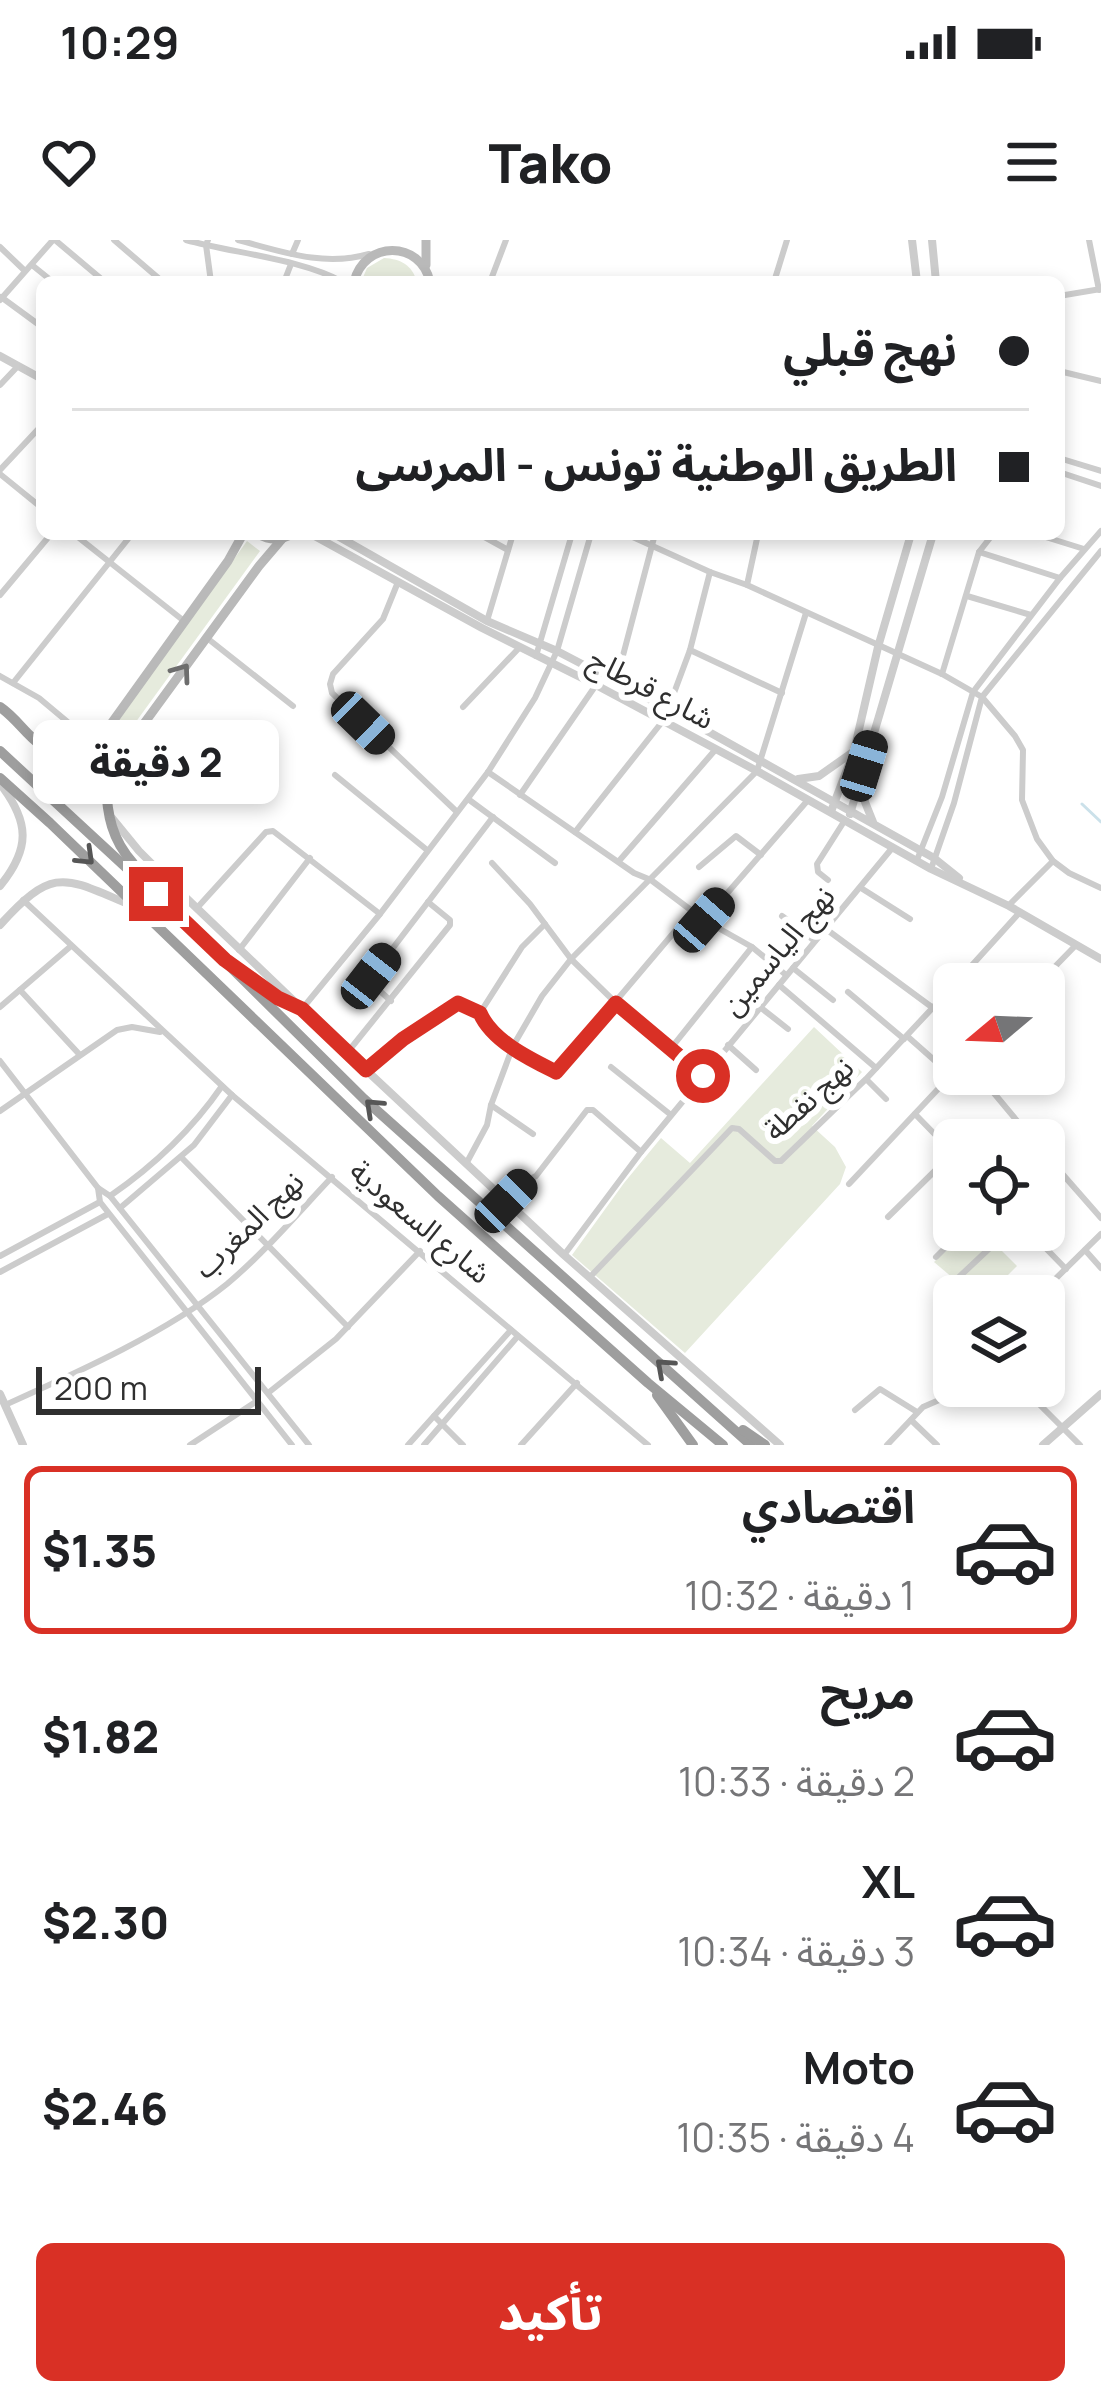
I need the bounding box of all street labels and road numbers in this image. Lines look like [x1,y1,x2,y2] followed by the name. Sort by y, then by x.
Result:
[580,638,722,741] street label: شارع قرطاج
[711,876,846,1025] street label: نهج الياسمين
[754,1047,864,1151] street label: نهج نفطة
[340,1150,500,1294] street label: شارع السعودية
[184,1161,314,1289] street label: نهج المغرب

